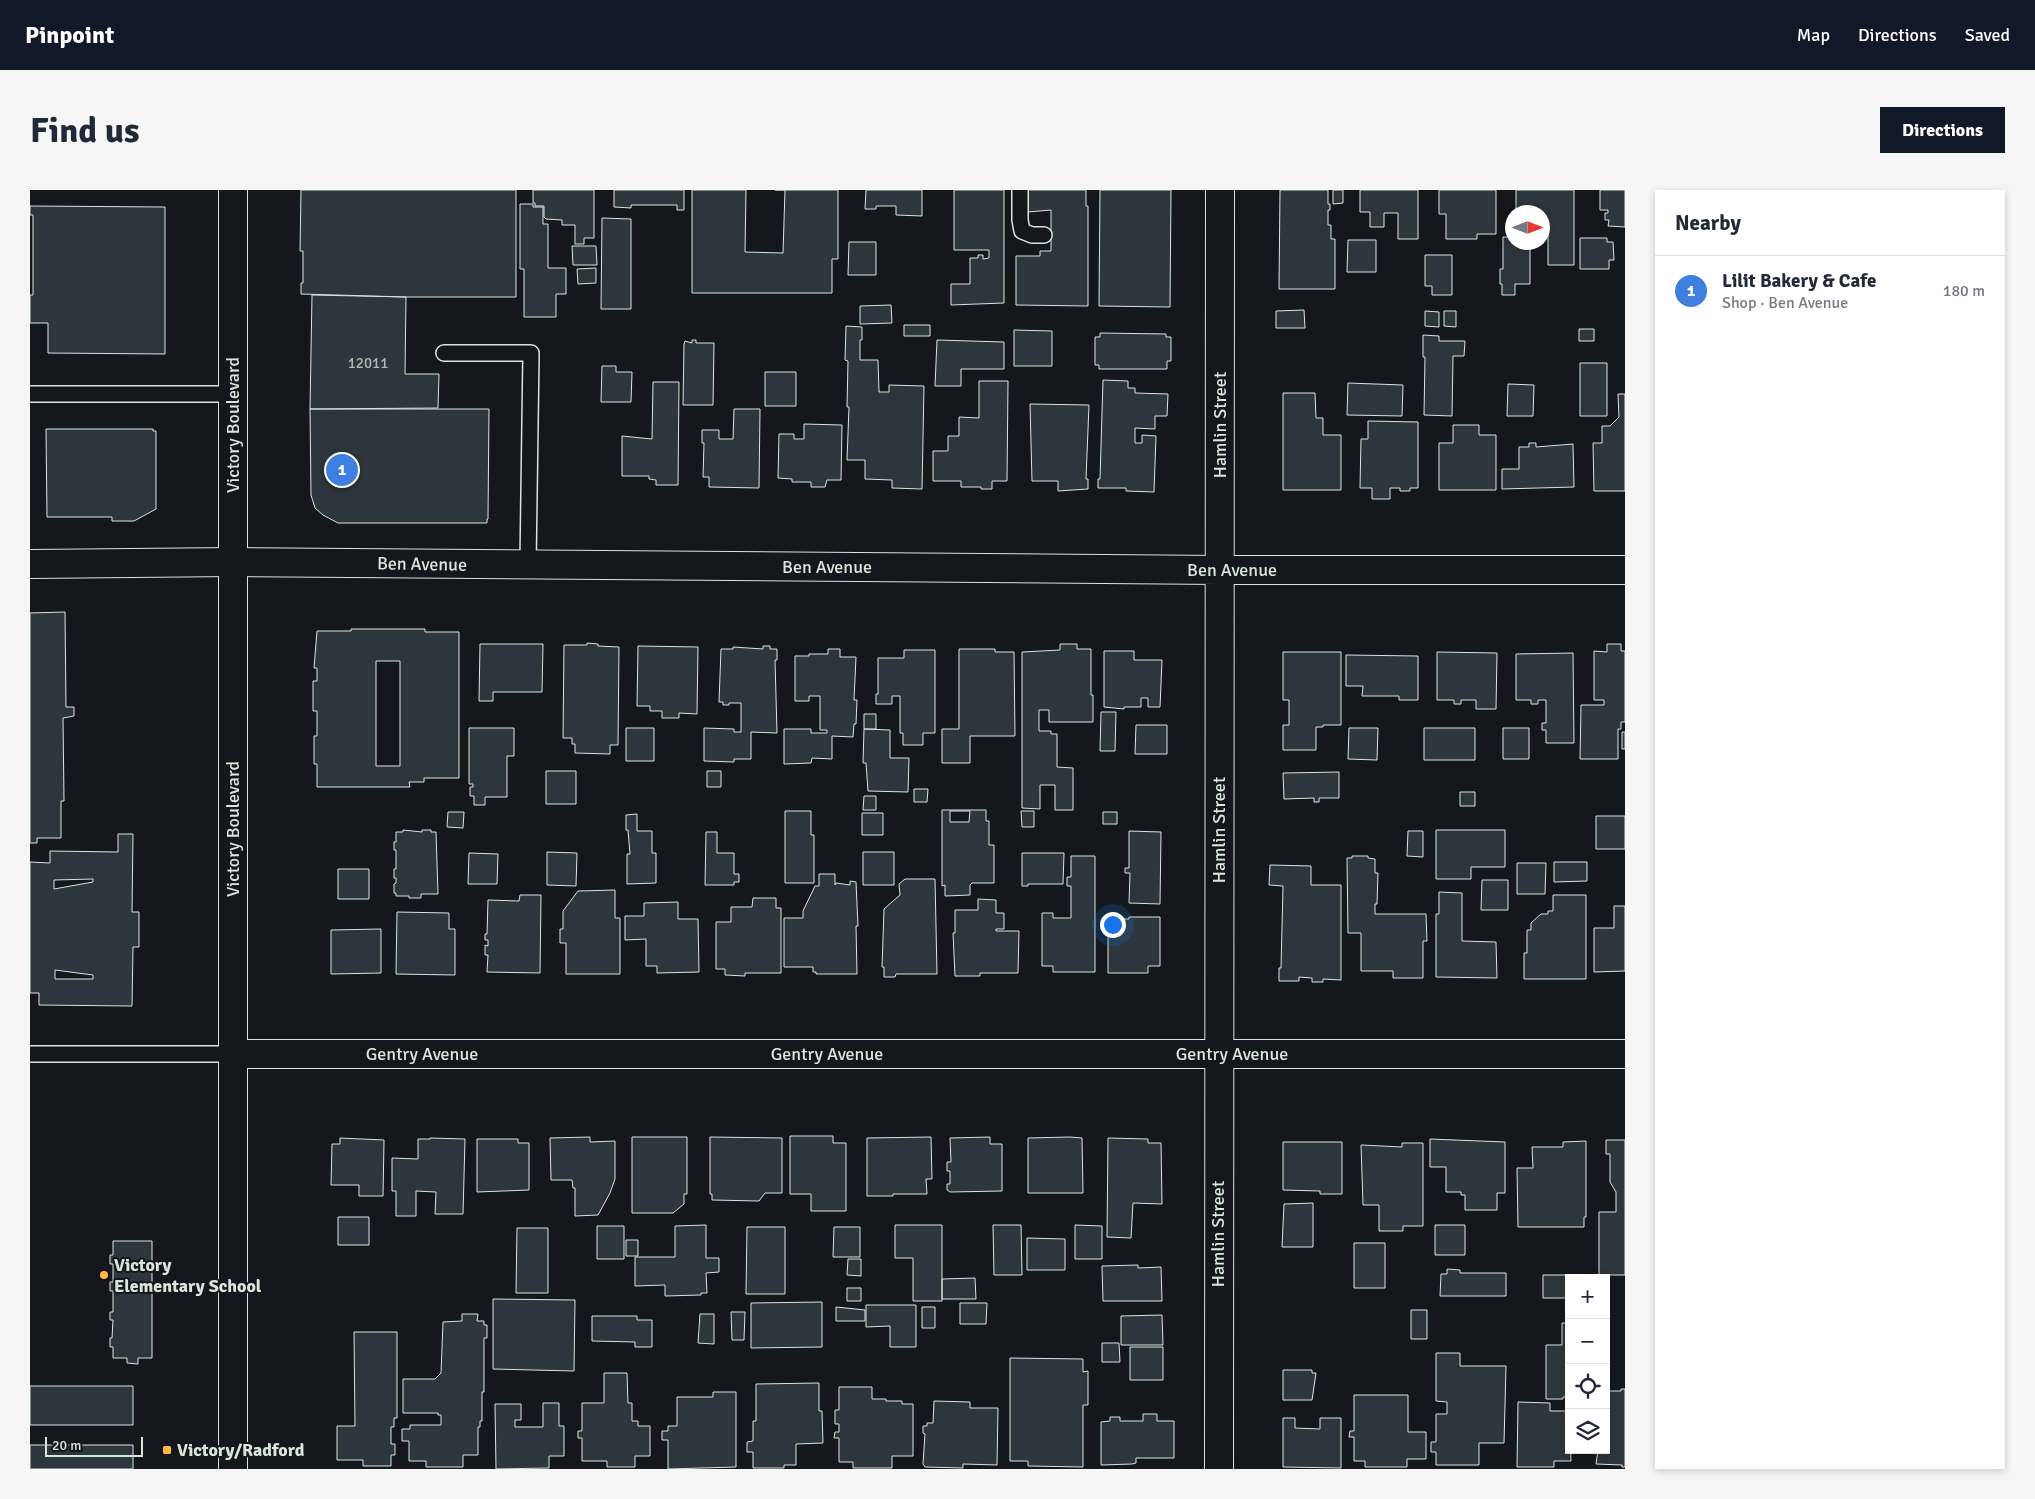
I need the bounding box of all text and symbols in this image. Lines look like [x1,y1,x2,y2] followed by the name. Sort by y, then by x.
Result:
[25,20,114,50] text: Pinpoint
[1797,24,1830,46] text: Map
[1858,24,1937,46] text: Directions
[1965,24,2010,46] text: Saved
[1880,107,2005,153] button: Directions
[30,109,140,152] text: Find us
[1505,205,1550,250] north arrow
[1675,210,1741,236] text: Nearby
[1722,269,1876,293] text: Lilit Bakery & Cafe
[1687,281,1695,301] text: 1
[1943,281,1985,301] text: 180 m
[1722,293,1848,313] text: Shop · Ben Avenue
[348,354,388,372] house number: 12011
[222,357,244,493] street label: Victory Boulevard
[1209,372,1231,478] street label: Hamlin Street
[326,451,358,489] pin: 1
[377,552,467,576] street label: Ben Avenue
[782,556,872,578] street label: Ben Avenue
[1187,559,1277,581] street label: Ben Avenue
[222,761,244,897] street label: Victory Boulevard
[1208,777,1230,883] street label: Hamlin Street
[1100,912,1126,938] your location
[366,1043,478,1065] street label: Gentry Avenue
[771,1043,883,1065] street label: Gentry Avenue
[1176,1043,1288,1065] street label: Gentry Avenue
[1207,1181,1229,1287] street label: Hamlin Street
[114,1254,262,1297] place label: Victory Elementary School
[98,1269,110,1281] marker: Victory Elementary School
[1565,1274,1610,1454] map controls
[1565,1274,1610,1319] button: +
[1565,1319,1610,1364] button: −
[1565,1364,1610,1409] button: locate
[1565,1409,1610,1454] button: layers
[45,1434,142,1457] scale bar
[52,1437,81,1454] text: 20 m
[177,1439,305,1461] place label: Victory/Radford
[161,1444,173,1456] marker: Victory/Radford

